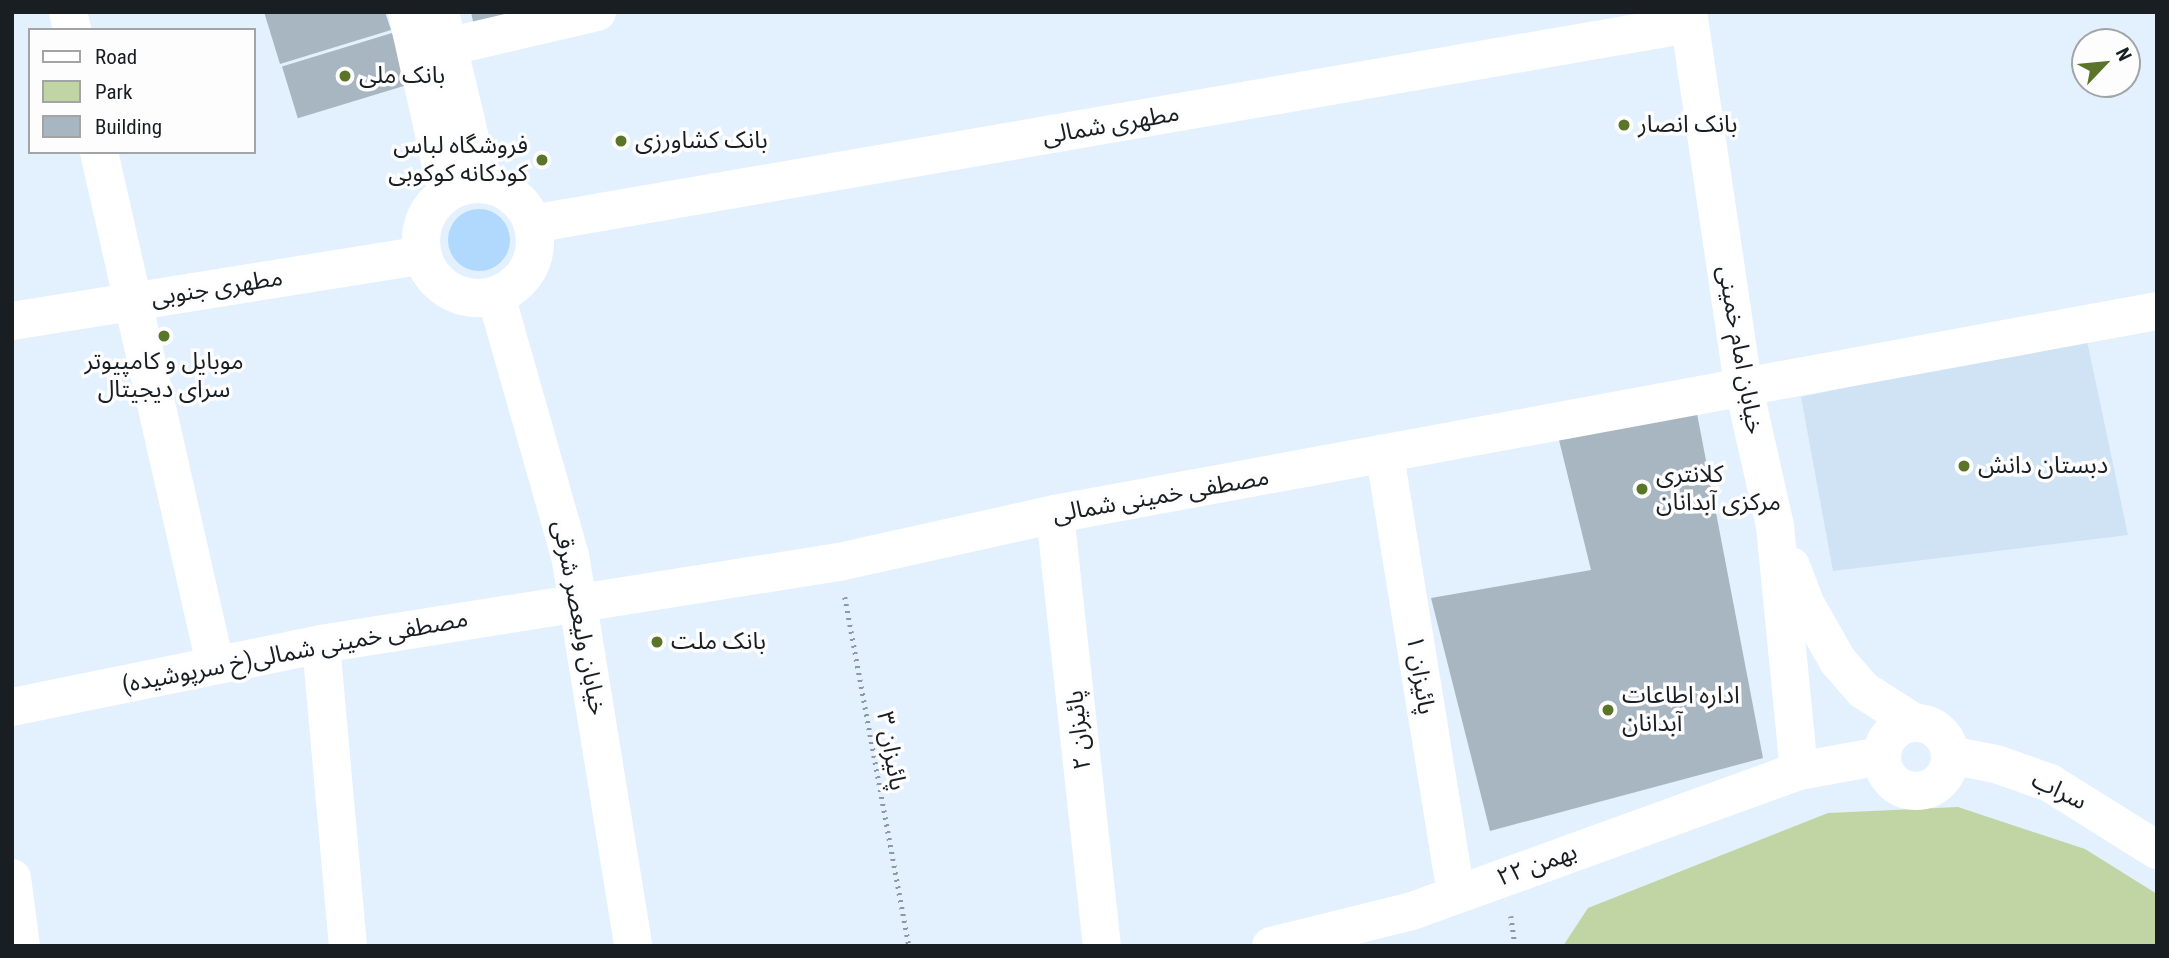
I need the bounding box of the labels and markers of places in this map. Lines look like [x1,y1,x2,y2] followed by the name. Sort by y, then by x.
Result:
[359,62,445,90] place label: بانک ملی
[337,68,353,84] marker: بانک ملی
[1638,111,1738,139] place label: بانک انصار
[1616,117,1632,133] marker: بانک انصار
[635,127,768,155] place label: بانک کشاورزی
[388,132,528,188] place label: فروشگاه لباس کودکانه کوکوبی
[613,133,629,149] marker: بانک کشاورزی
[534,152,550,168] marker: فروشگاه لباس کودکانه کوکوبی
[156,328,172,344] marker: موبایل و کامپیوتر سرای دیجیتال
[84,348,244,404] place label: موبایل و کامپیوتر سرای دیجیتال
[1978,452,2108,480] place label: دبستان دانش
[1956,458,1972,474] marker: دبستان دانش
[1656,461,1781,517] place label: کلانتری مرکزی آبدانان
[1634,481,1650,497] marker: کلانتری مرکزی آبدانان
[671,628,766,656] place label: بانک ملت
[649,634,665,650] marker: بانک ملت
[1622,682,1740,738] place label: اداره اطاعات آبدانان
[1600,702,1616,718] marker: اداره اطاعات آبدانان

